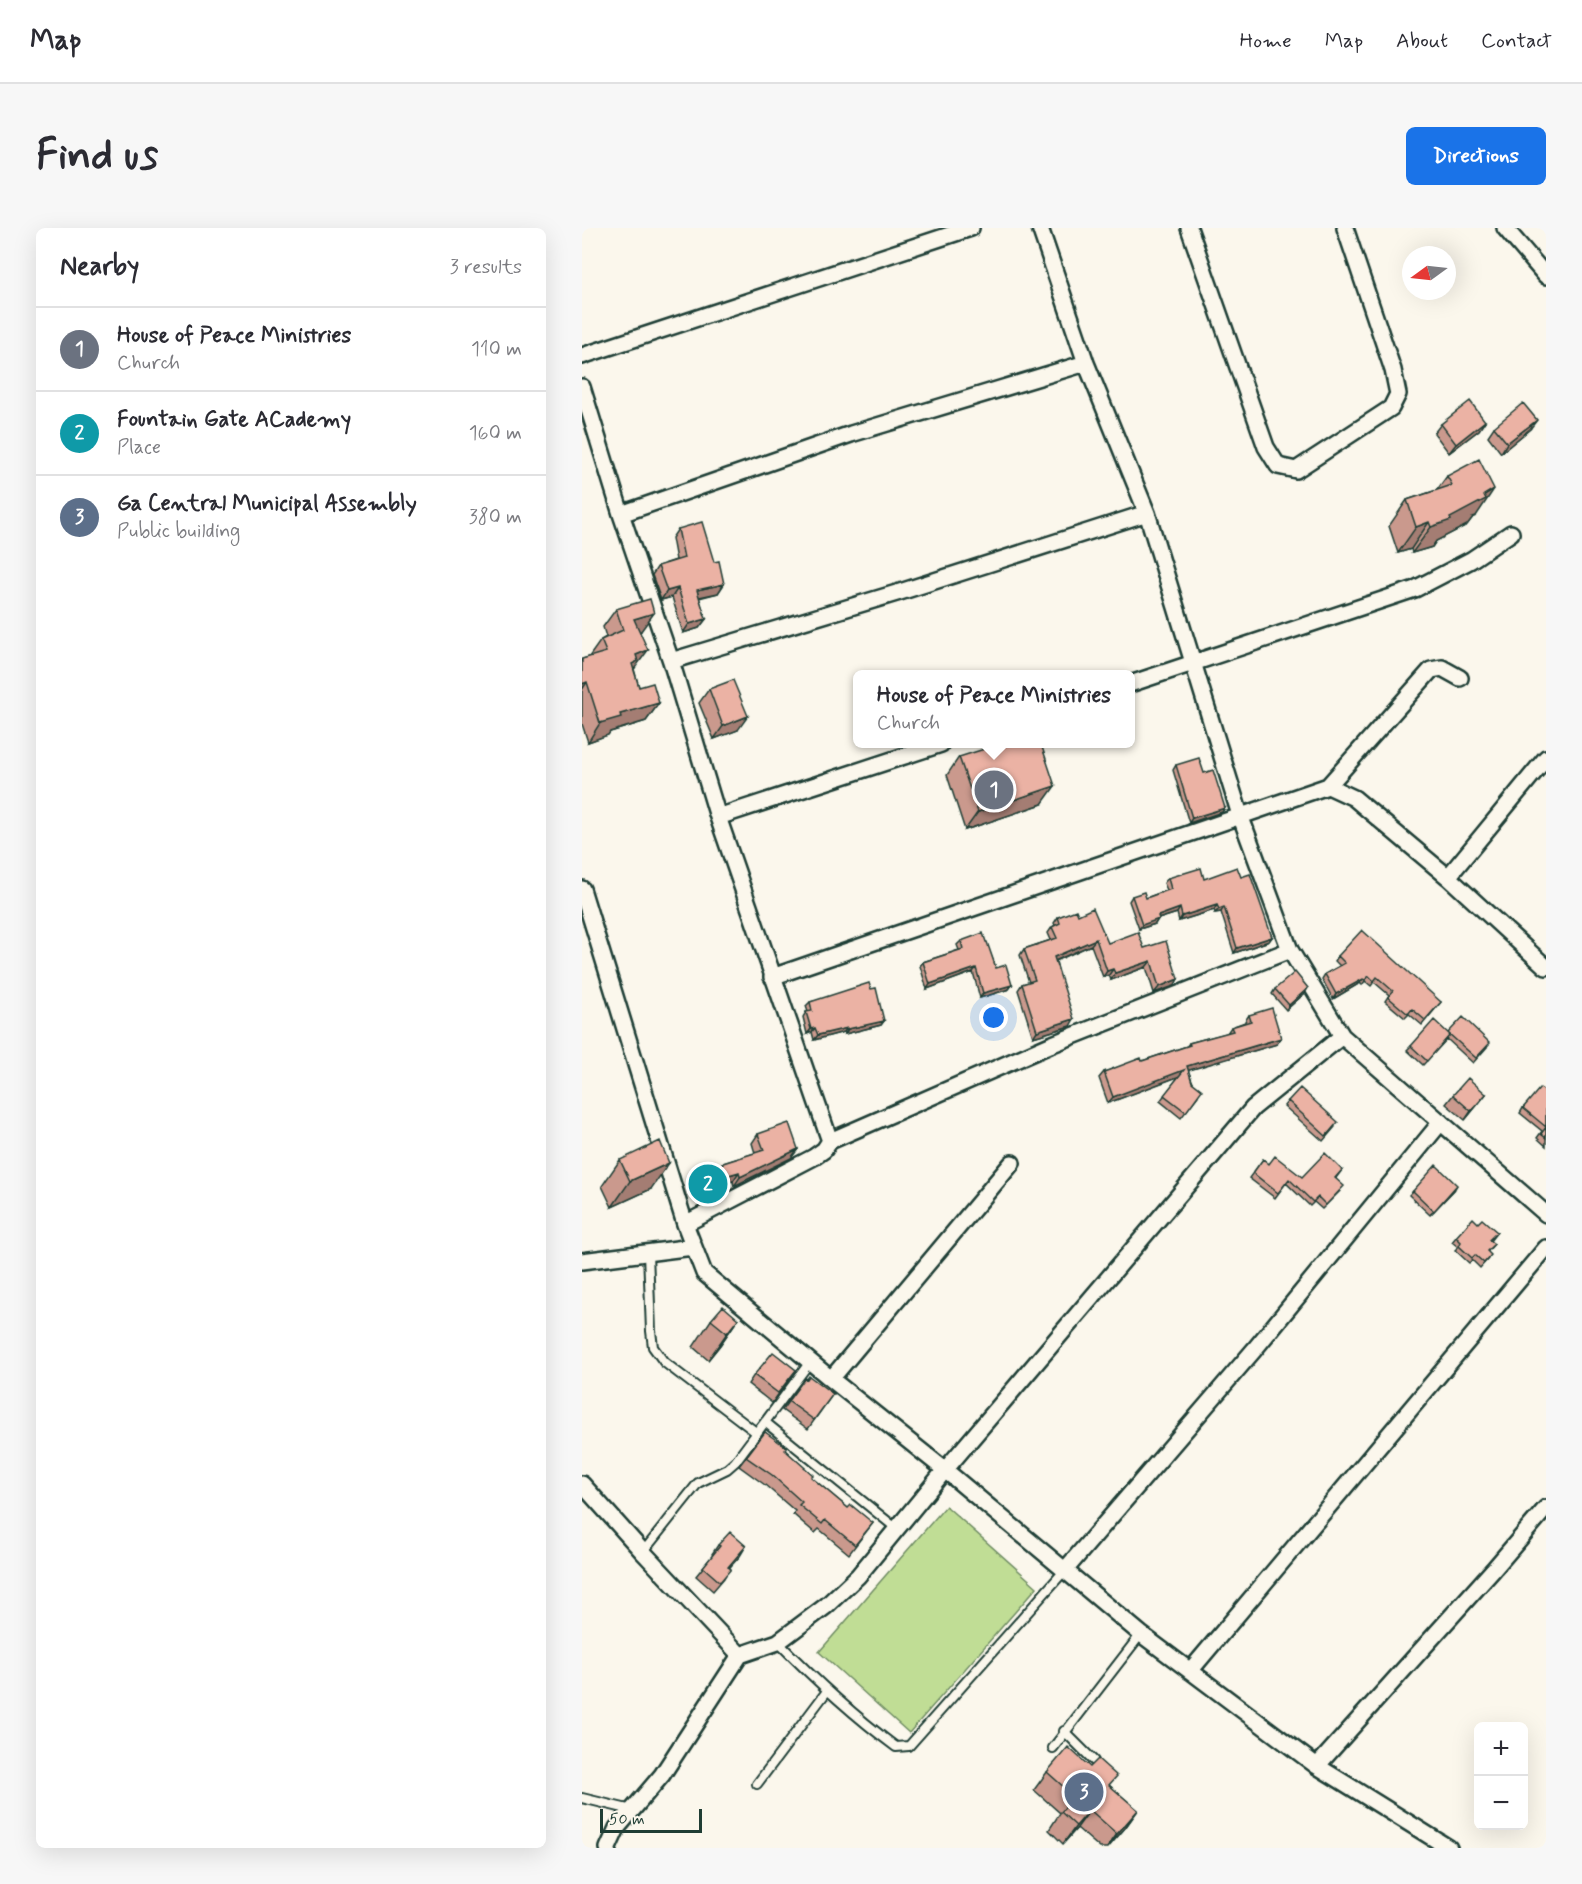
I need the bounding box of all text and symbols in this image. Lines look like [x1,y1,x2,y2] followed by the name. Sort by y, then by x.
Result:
[30,23,81,60] text: Map
[1240,27,1292,55] text: Home
[1325,27,1363,55] text: Map
[1396,27,1448,55] text: About
[1481,27,1552,55] text: Contact
[1406,127,1546,185] button: Directions
[36,129,158,184] text: Find us
[1402,246,1456,300] north arrow
[60,250,139,284] text: Nearby
[450,254,522,281] text: 3 results
[117,322,351,350] text: House of Peace Ministries
[75,336,84,363] text: 1
[471,336,522,363] text: 110 m
[117,350,180,377] text: Church
[117,406,351,434] text: Fountain Gate ACademy
[75,420,84,447] text: 2
[469,420,522,447] text: 160 m
[117,434,161,461] text: Place
[117,490,417,518] text: Ga Central Municipal Assembly
[75,504,84,531] text: 3
[469,504,522,531] text: 380 m
[117,518,240,545] text: Public building
[853,670,1135,748] popup
[877,682,1111,710] text: House of Peace Ministries
[877,710,940,737] text: Church
[974,768,1014,812] pin: 1
[979,1003,1008,1032] your location
[688,1162,728,1206] pin: 2
[1474,1722,1528,1830] map controls
[1474,1722,1528,1776] button: +
[1064,1770,1104,1814] pin: 3
[1474,1776,1528,1830] button: −
[600,1806,702,1834] scale bar
[609,1809,645,1830] text: 50 m

